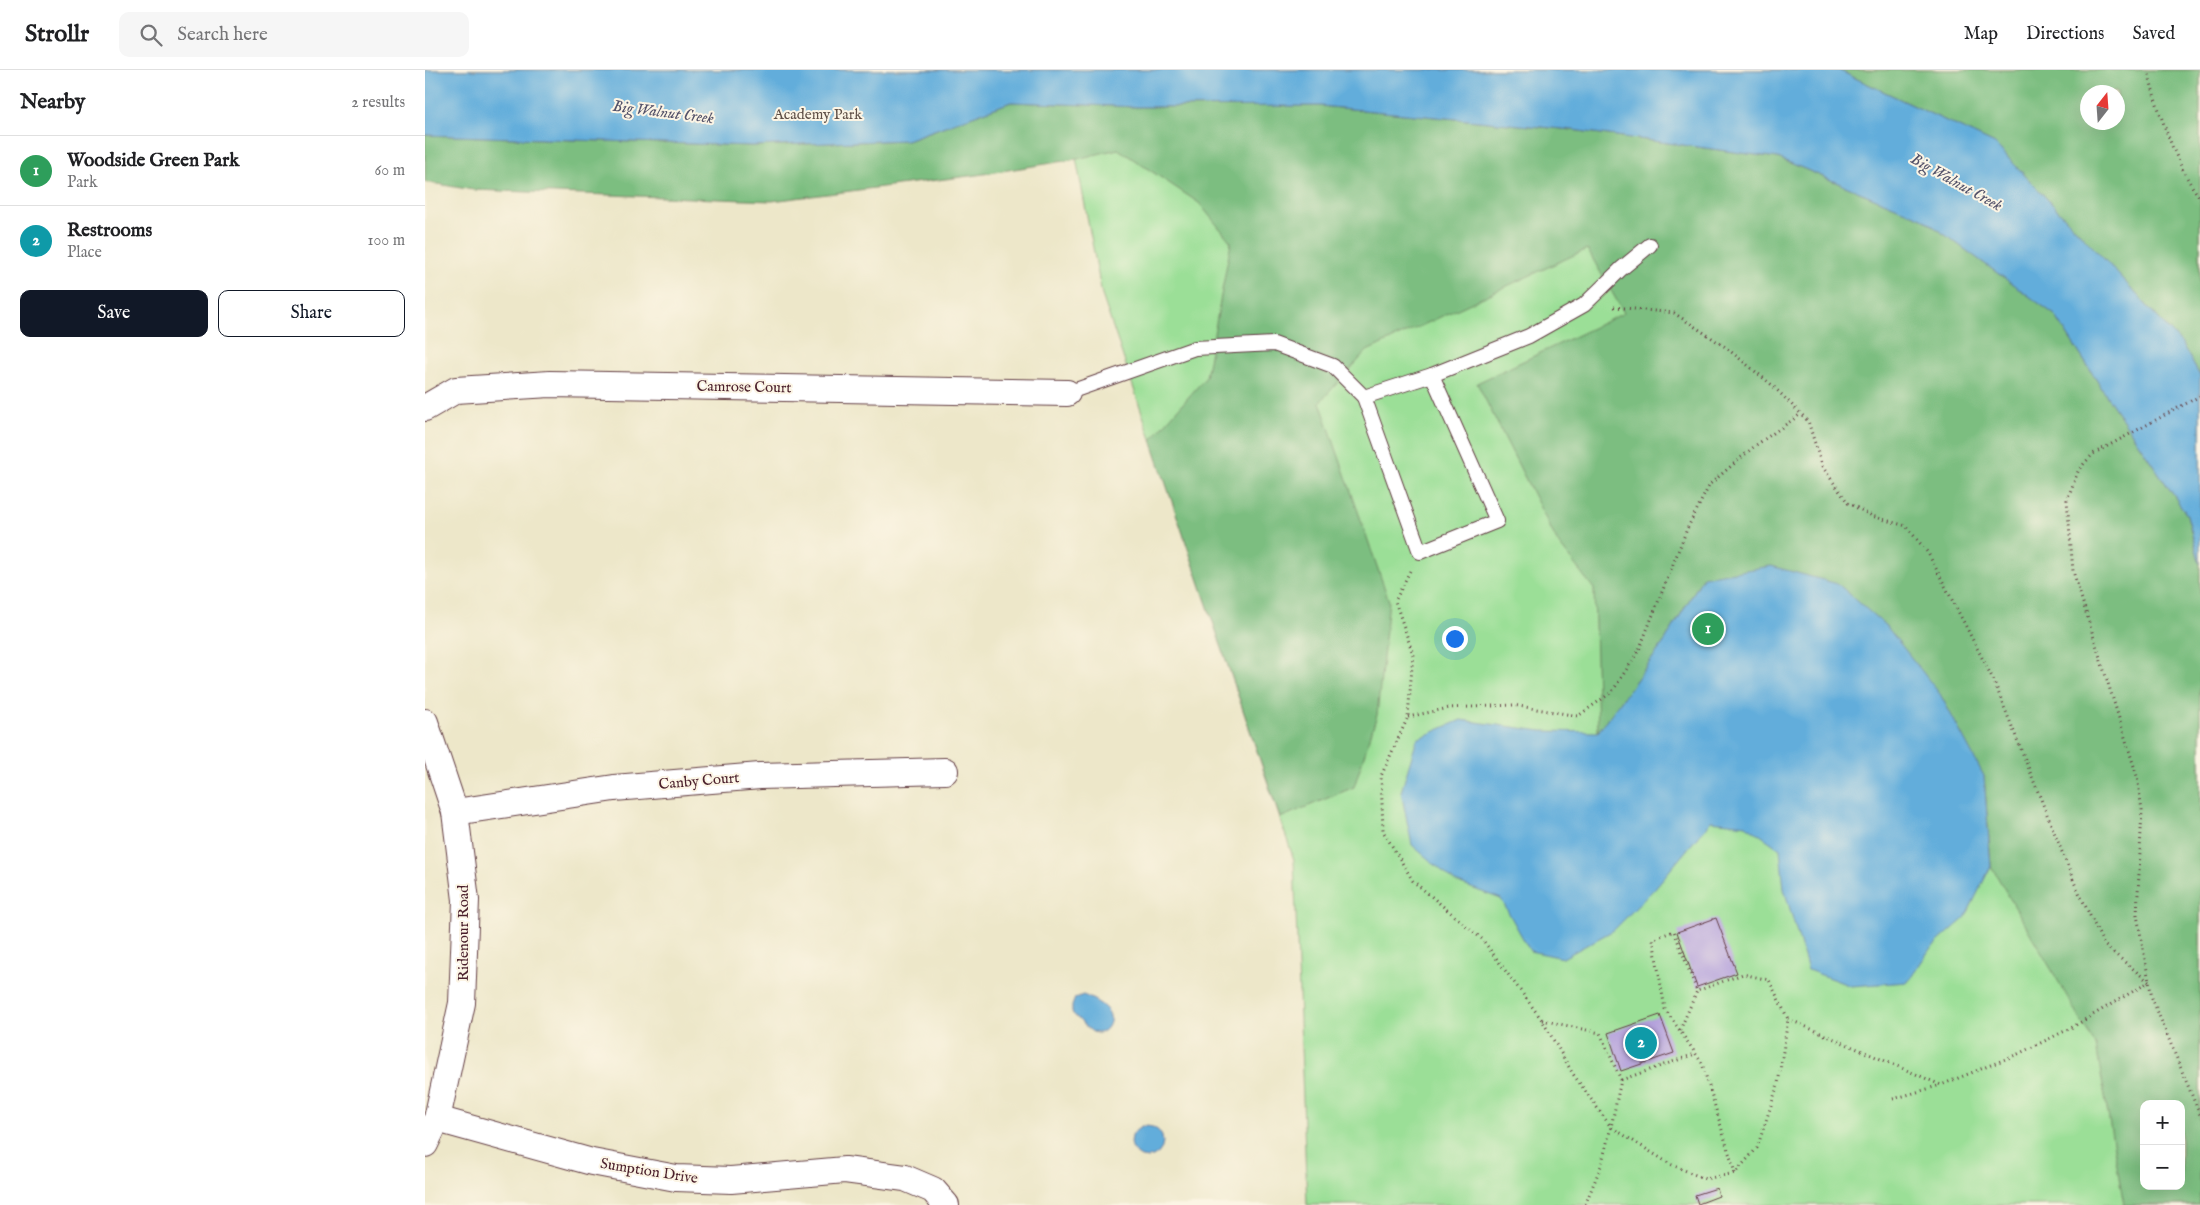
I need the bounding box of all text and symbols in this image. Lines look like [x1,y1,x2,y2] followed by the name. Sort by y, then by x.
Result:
[119,12,469,57] search box
[25,19,89,50] text: Strollr
[137,21,165,49] icon: search
[177,23,268,47] text: Search here
[1964,23,1998,46] text: Map
[2026,23,2104,46] text: Directions
[2132,23,2175,46] text: Saved
[2080,85,2125,130] north arrow
[20,89,85,116] text: Nearby
[351,93,405,113] text: 2 results
[611,97,715,129] water label: Big Walnut Creek
[773,105,863,124] park label: Academy Park
[67,149,239,173] text: Woodside Green Park
[1907,150,2006,217] water label: Big Walnut Creek
[33,161,39,181] text: 1
[375,161,405,181] text: 60 m
[67,173,97,193] text: Park
[67,219,152,243] text: Restrooms
[32,231,40,251] text: 2
[368,231,405,251] text: 100 m
[67,243,102,263] text: Place
[20,290,208,337] button: Save
[218,290,405,337] button: Share
[696,377,792,397] street label: Camrose Court
[1692,610,1724,648] pin: 1
[1442,626,1468,652] your location
[658,768,740,794] street label: Canby Court
[454,884,473,981] street label: Ridenour Road
[1625,1024,1657,1062] pin: 2
[2140,1100,2185,1190] map controls
[2140,1100,2185,1145] button: +
[2140,1145,2185,1190] button: −
[599,1154,699,1188] street label: Sumption Drive

